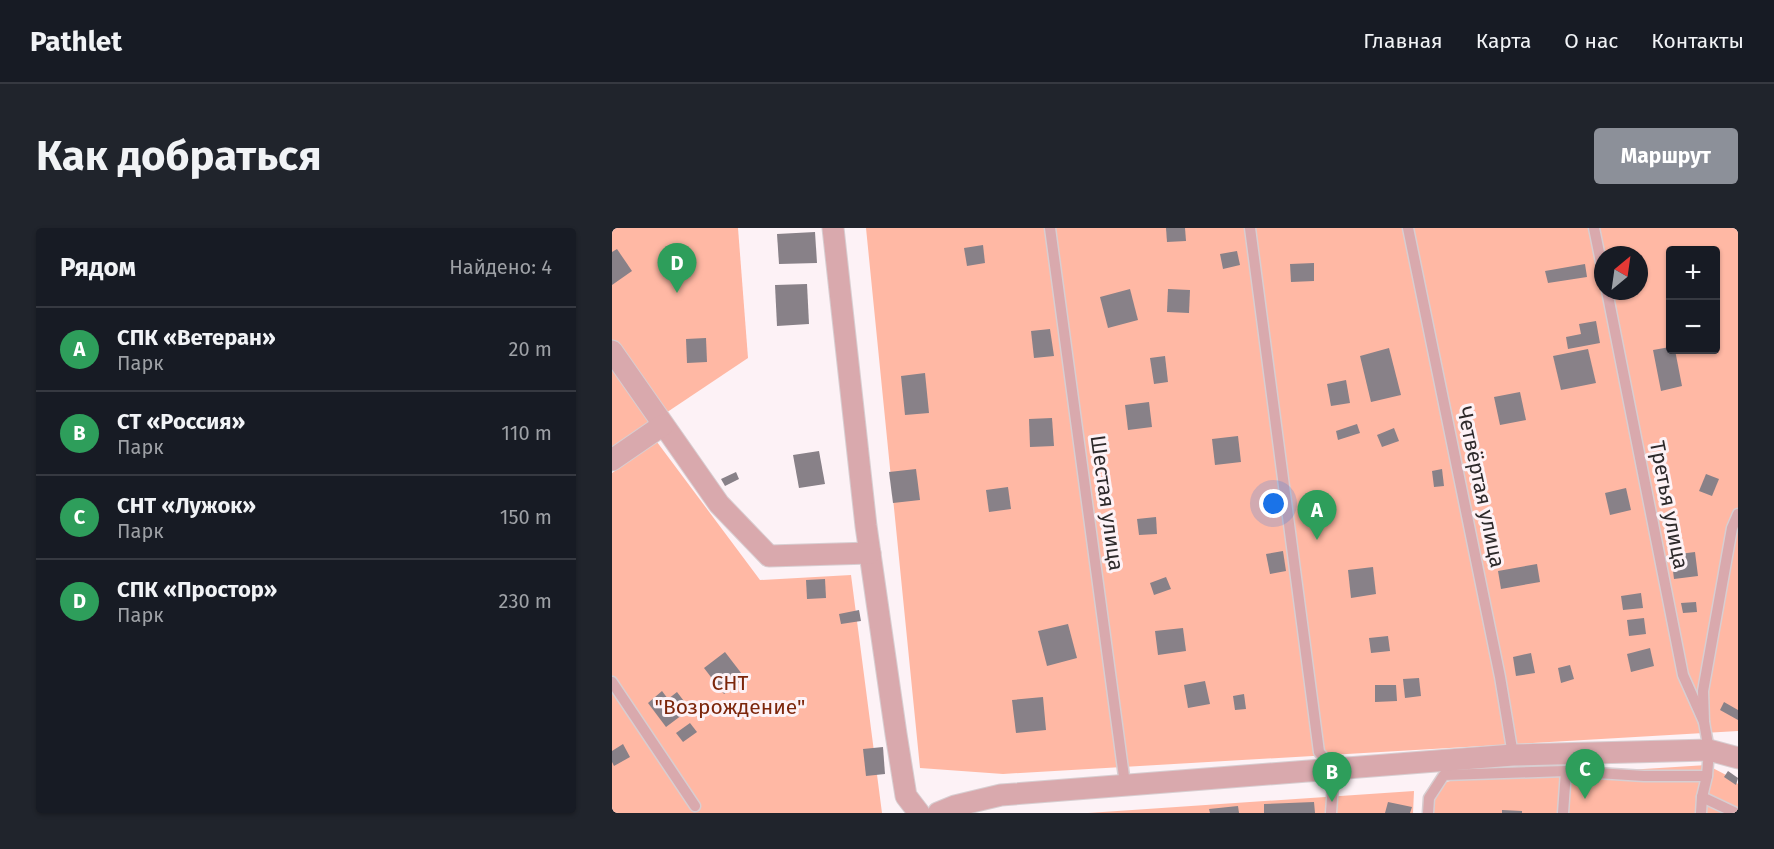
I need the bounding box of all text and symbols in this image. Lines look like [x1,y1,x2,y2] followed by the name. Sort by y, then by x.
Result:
[30,25,122,58] text: Pathlet
[1363,28,1443,54] text: Главная
[1476,28,1531,54] text: Карта
[1564,28,1618,54] text: О нас
[1651,28,1744,54] text: Контакты
[1594,128,1738,184] button: Маршрут
[36,131,322,181] text: Как добраться
[658,244,696,293] pin: D
[1594,246,1648,300] north arrow
[1666,246,1720,354] map controls
[1666,246,1720,300] button: +
[60,252,136,283] text: Рядом
[449,255,552,279] text: Найдено: 4
[1666,300,1720,354] button: −
[117,324,276,351] text: СПК «Ветеран»
[74,337,85,361] text: A
[509,337,552,361] text: 20 m
[117,351,164,375] text: Парк
[1451,404,1511,570] street label: Четвёртая улица
[117,408,245,435] text: СТ «Россия»
[73,421,86,445] text: B
[501,421,552,445] text: 110 m
[1085,434,1129,572] street label: Шестая улица
[117,435,164,459] text: Парк
[1644,439,1694,571] street label: Третья улица
[1259,489,1288,518] your location
[1298,490,1336,540] pin: A
[117,492,256,519] text: СНТ «Лужок»
[74,505,85,529] text: C
[500,505,552,529] text: 150 m
[117,519,164,543] text: Парк
[117,576,277,603] text: СПК «Простор»
[73,589,86,613] text: D
[499,589,552,613] text: 230 m
[117,603,164,627] text: Парк
[655,670,805,720] park label: СНТ "Возрождение"
[1566,750,1604,799] pin: C
[1312,752,1352,802] pin: B

